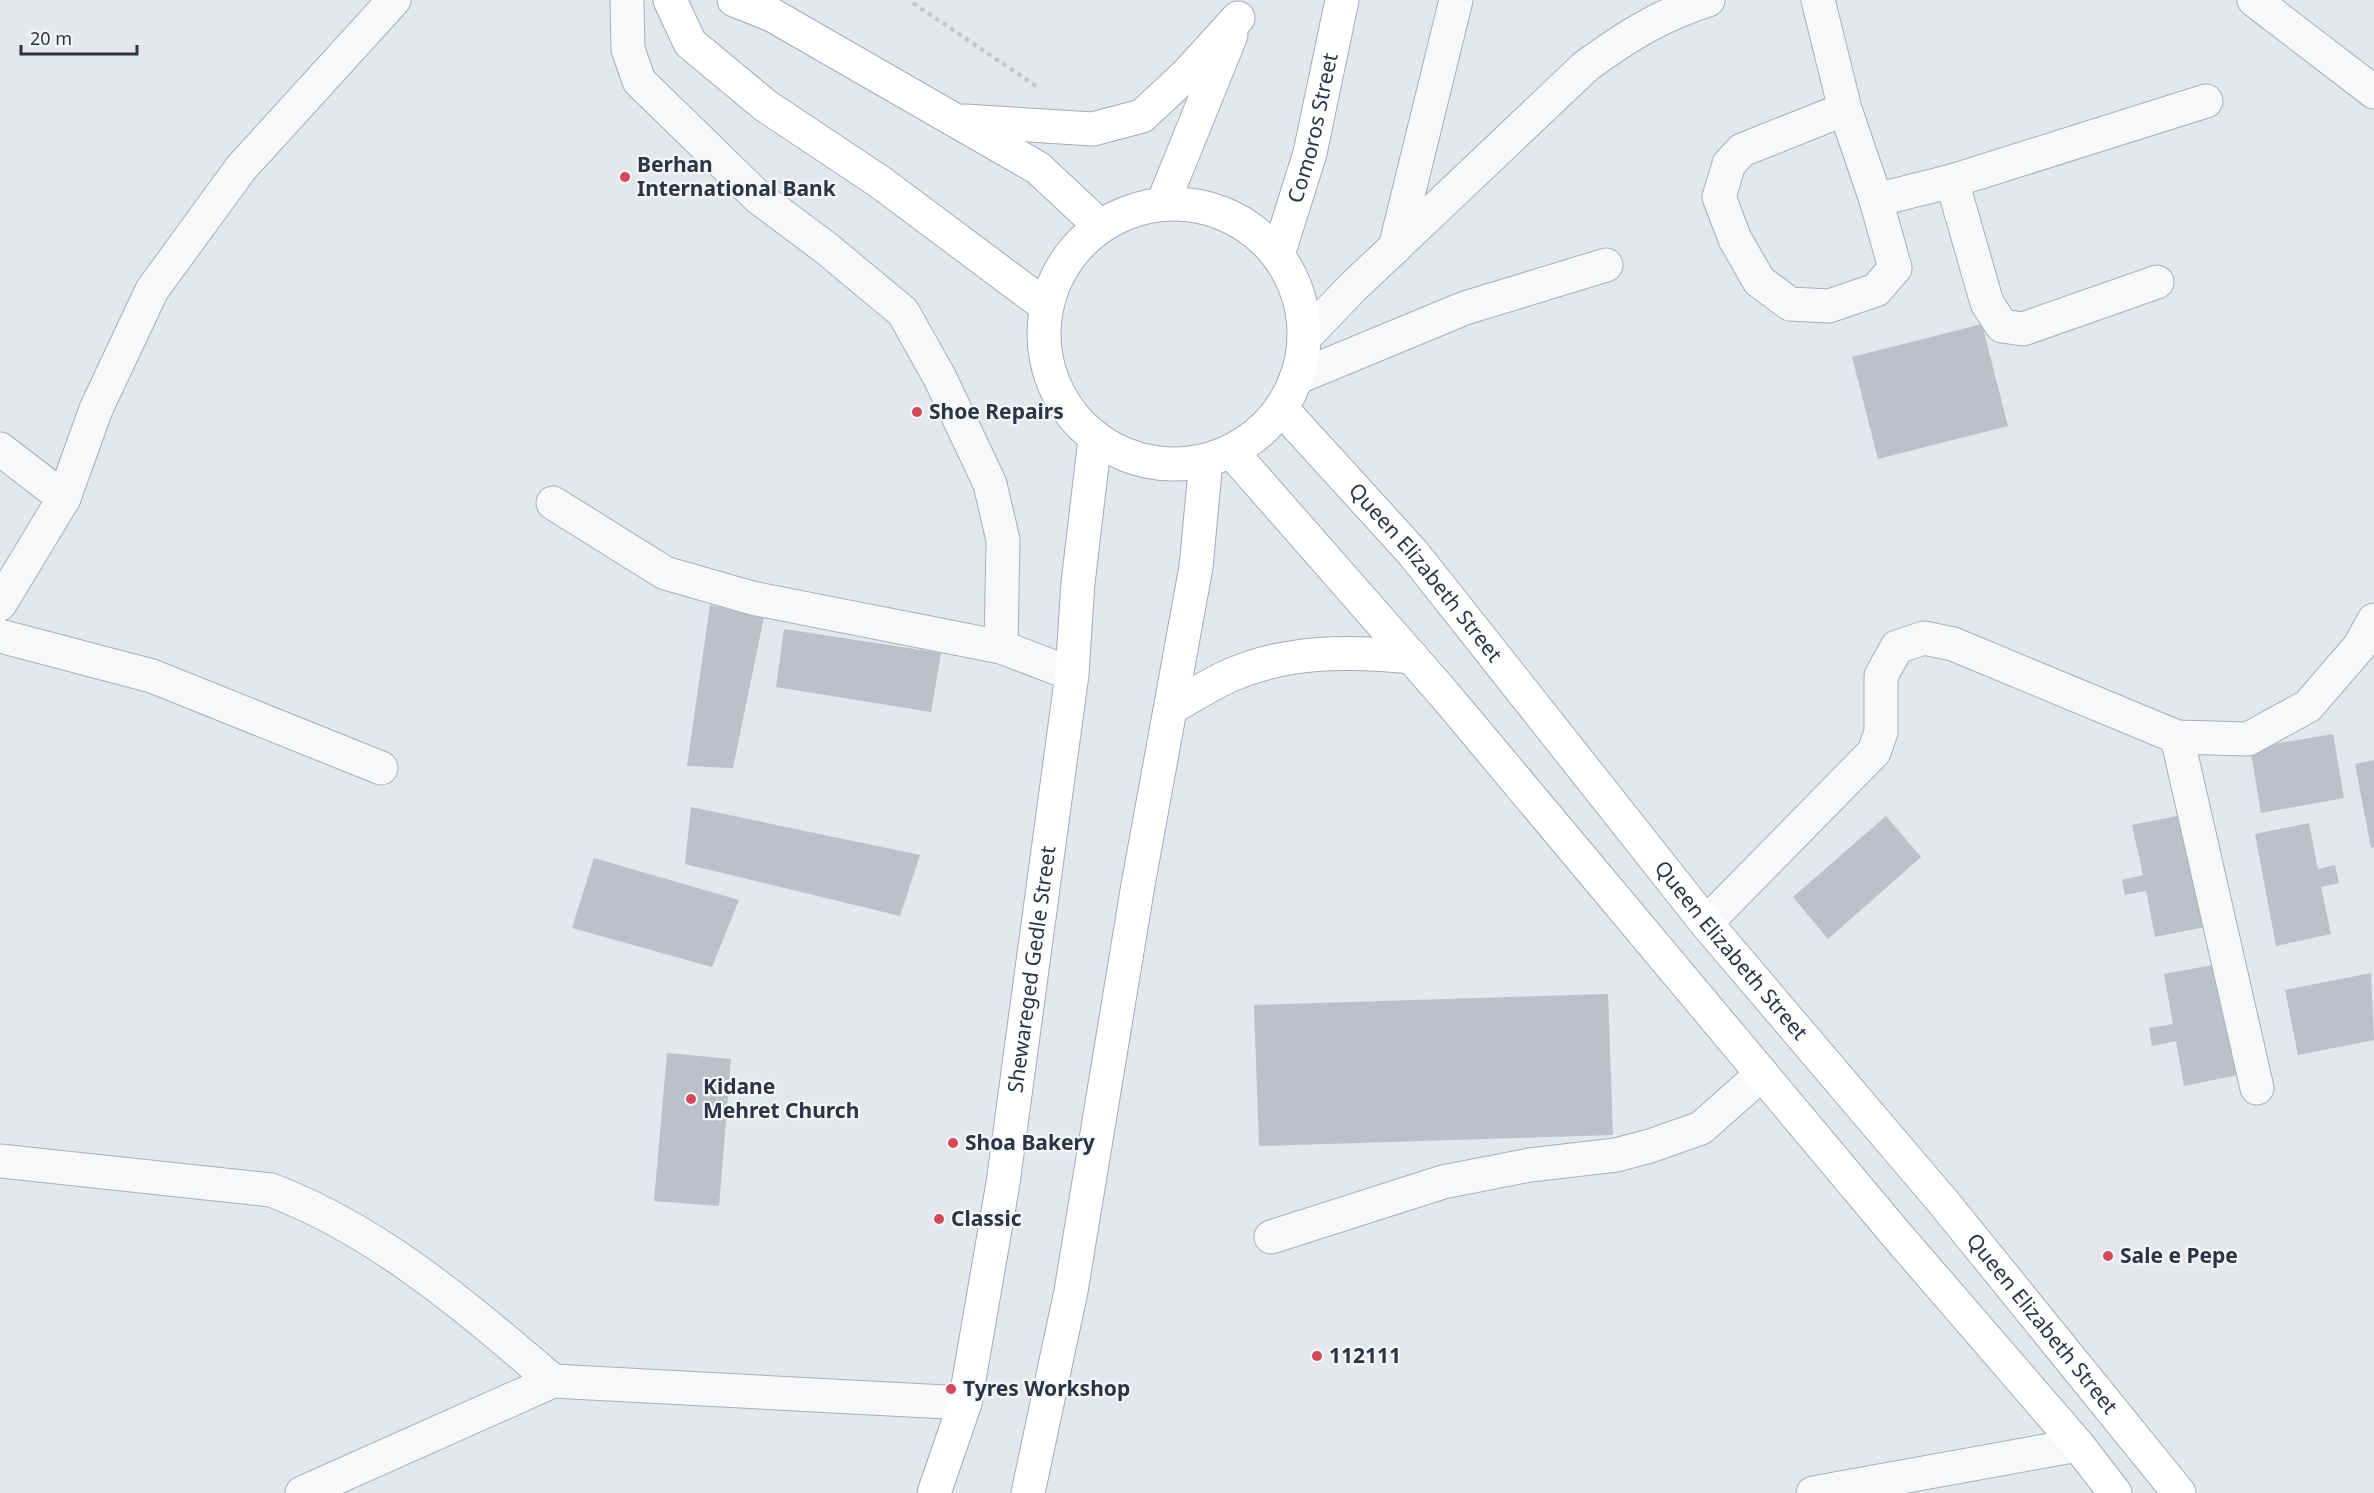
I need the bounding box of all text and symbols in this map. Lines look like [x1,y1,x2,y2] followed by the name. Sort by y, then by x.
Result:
[21,18,136,56] scale bar
[30,26,72,50] text: 20 m
[1280,50,1344,206] street label: Comoros Street
[637,150,837,202] place label: Berhan International Bank
[618,170,632,184] marker: Berhan International Bank
[929,397,1064,425] place label: Shoe Repairs
[910,405,924,419] marker: Shoe Repairs
[1343,477,1509,668] street label: Queen Elizabeth Street
[1000,844,1062,1095] street label: Shewareged Gedle Street
[1649,854,1815,1046] street label: Queen Elizabeth Street
[703,1072,859,1124] place label: Kidane Mehret Church
[684,1092,698,1106] marker: Kidane Mehret Church
[965,1128,1095,1156] place label: Shoa Bakery
[946,1136,960,1150] marker: Shoa Bakery
[951,1204,1022,1232] place label: Classic
[932,1212,946,1226] marker: Classic
[1961,1227,2125,1420] street label: Queen Elizabeth Street
[2120,1241,2238,1269] place label: Sale e Pepe
[2101,1249,2115,1263] marker: Sale e Pepe
[1329,1341,1401,1369] place label: 112111
[1310,1349,1324,1363] marker: 112111
[963,1374,1130,1402] place label: Tyres Workshop
[944,1382,958,1396] marker: Tyres Workshop

